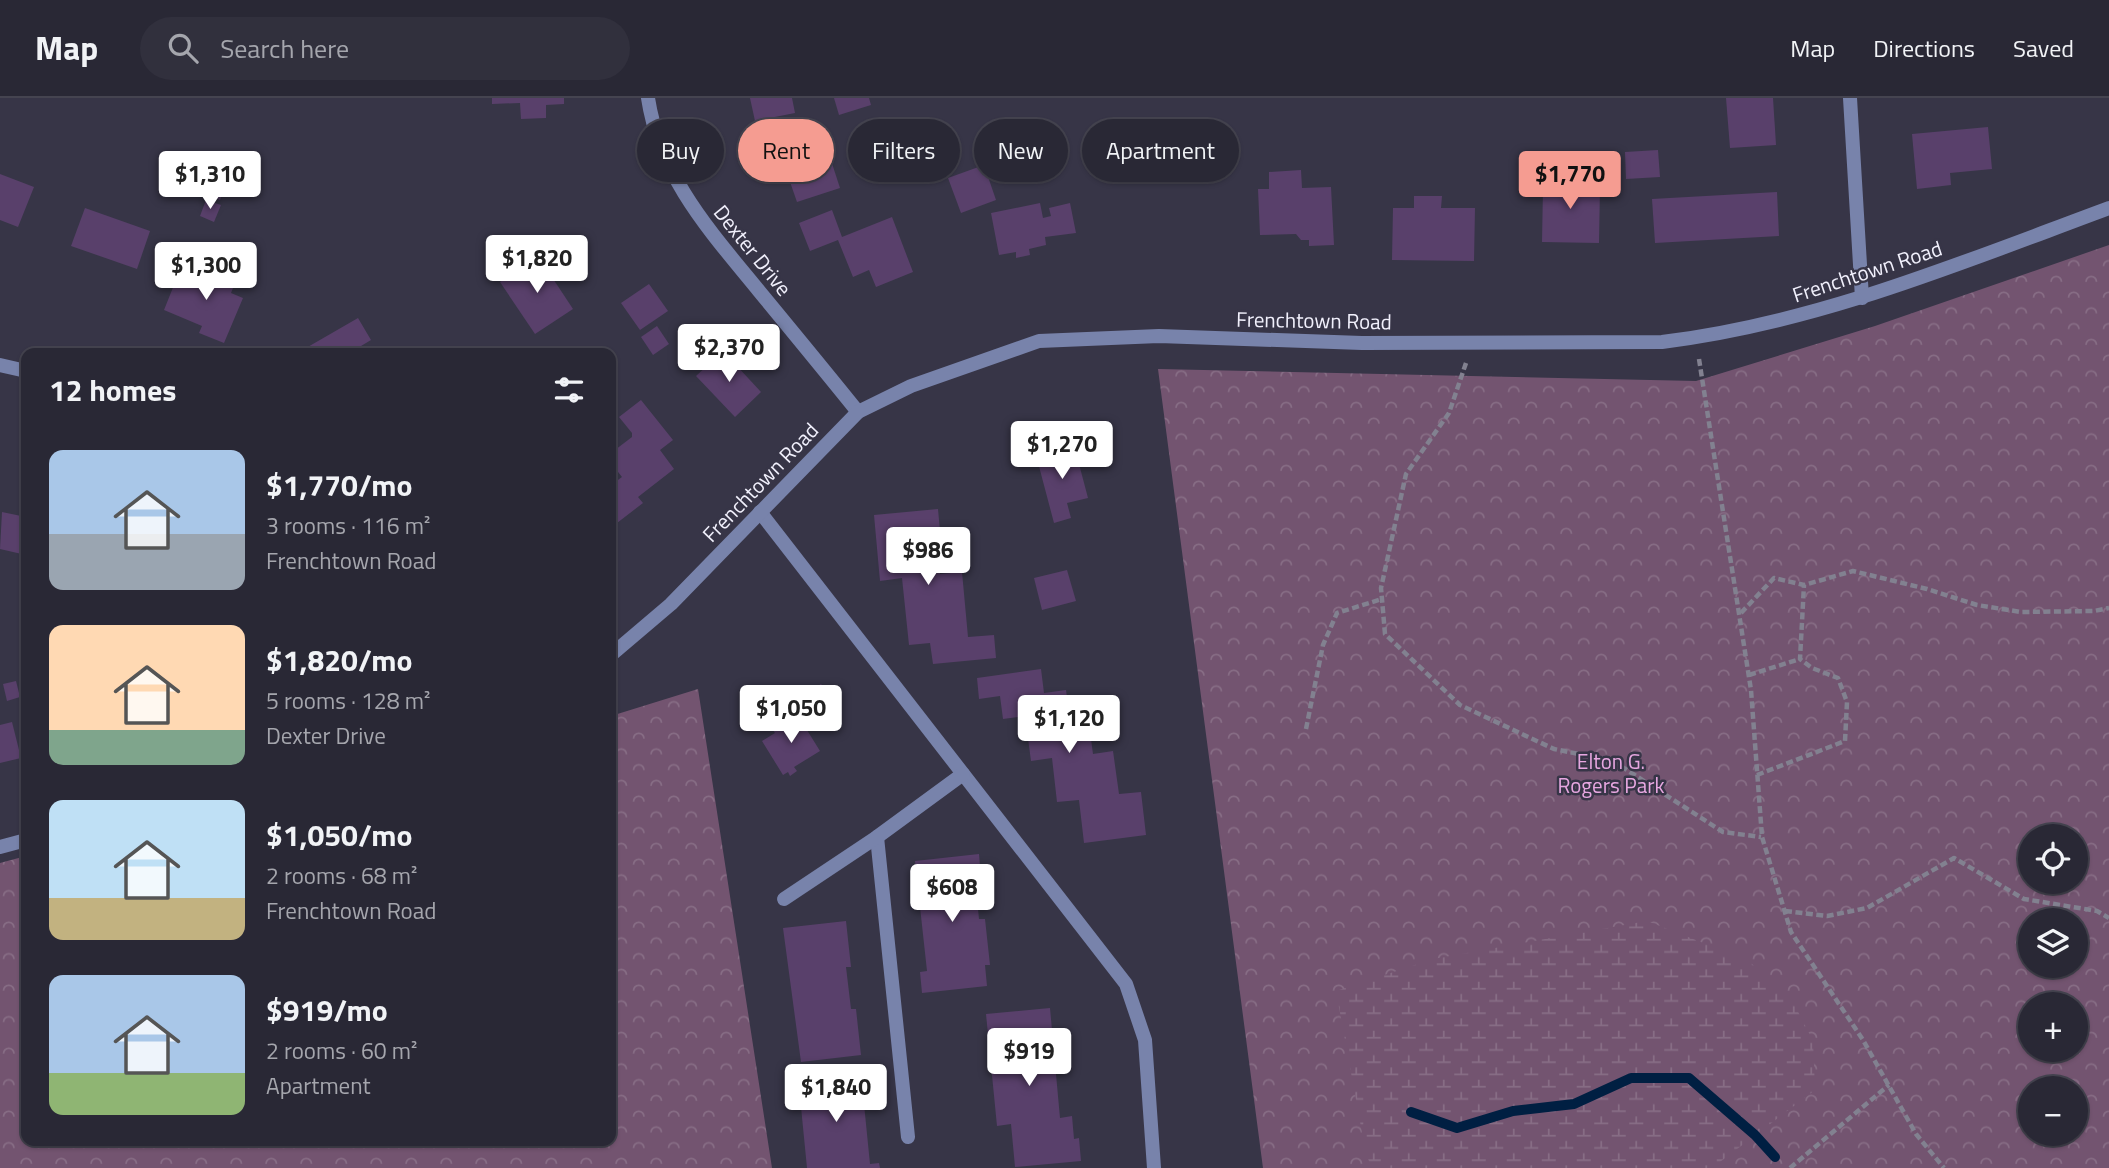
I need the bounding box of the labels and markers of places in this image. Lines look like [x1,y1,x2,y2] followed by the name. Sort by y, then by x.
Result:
[153,152,267,211] pin: $1,310
[1513,152,1627,211] pin: $1,770
[480,236,594,295] pin: $1,820
[149,242,263,302] pin: $1,300
[672,324,786,384] pin: $2,370
[1005,422,1119,481] pin: $1,270
[887,528,969,587] pin: $986
[734,686,848,745] pin: $1,050
[1012,696,1126,755] pin: $1,120
[911,864,993,924] pin: $608
[988,1028,1070,1088] pin: $919
[779,1065,893,1124] pin: $1,840

